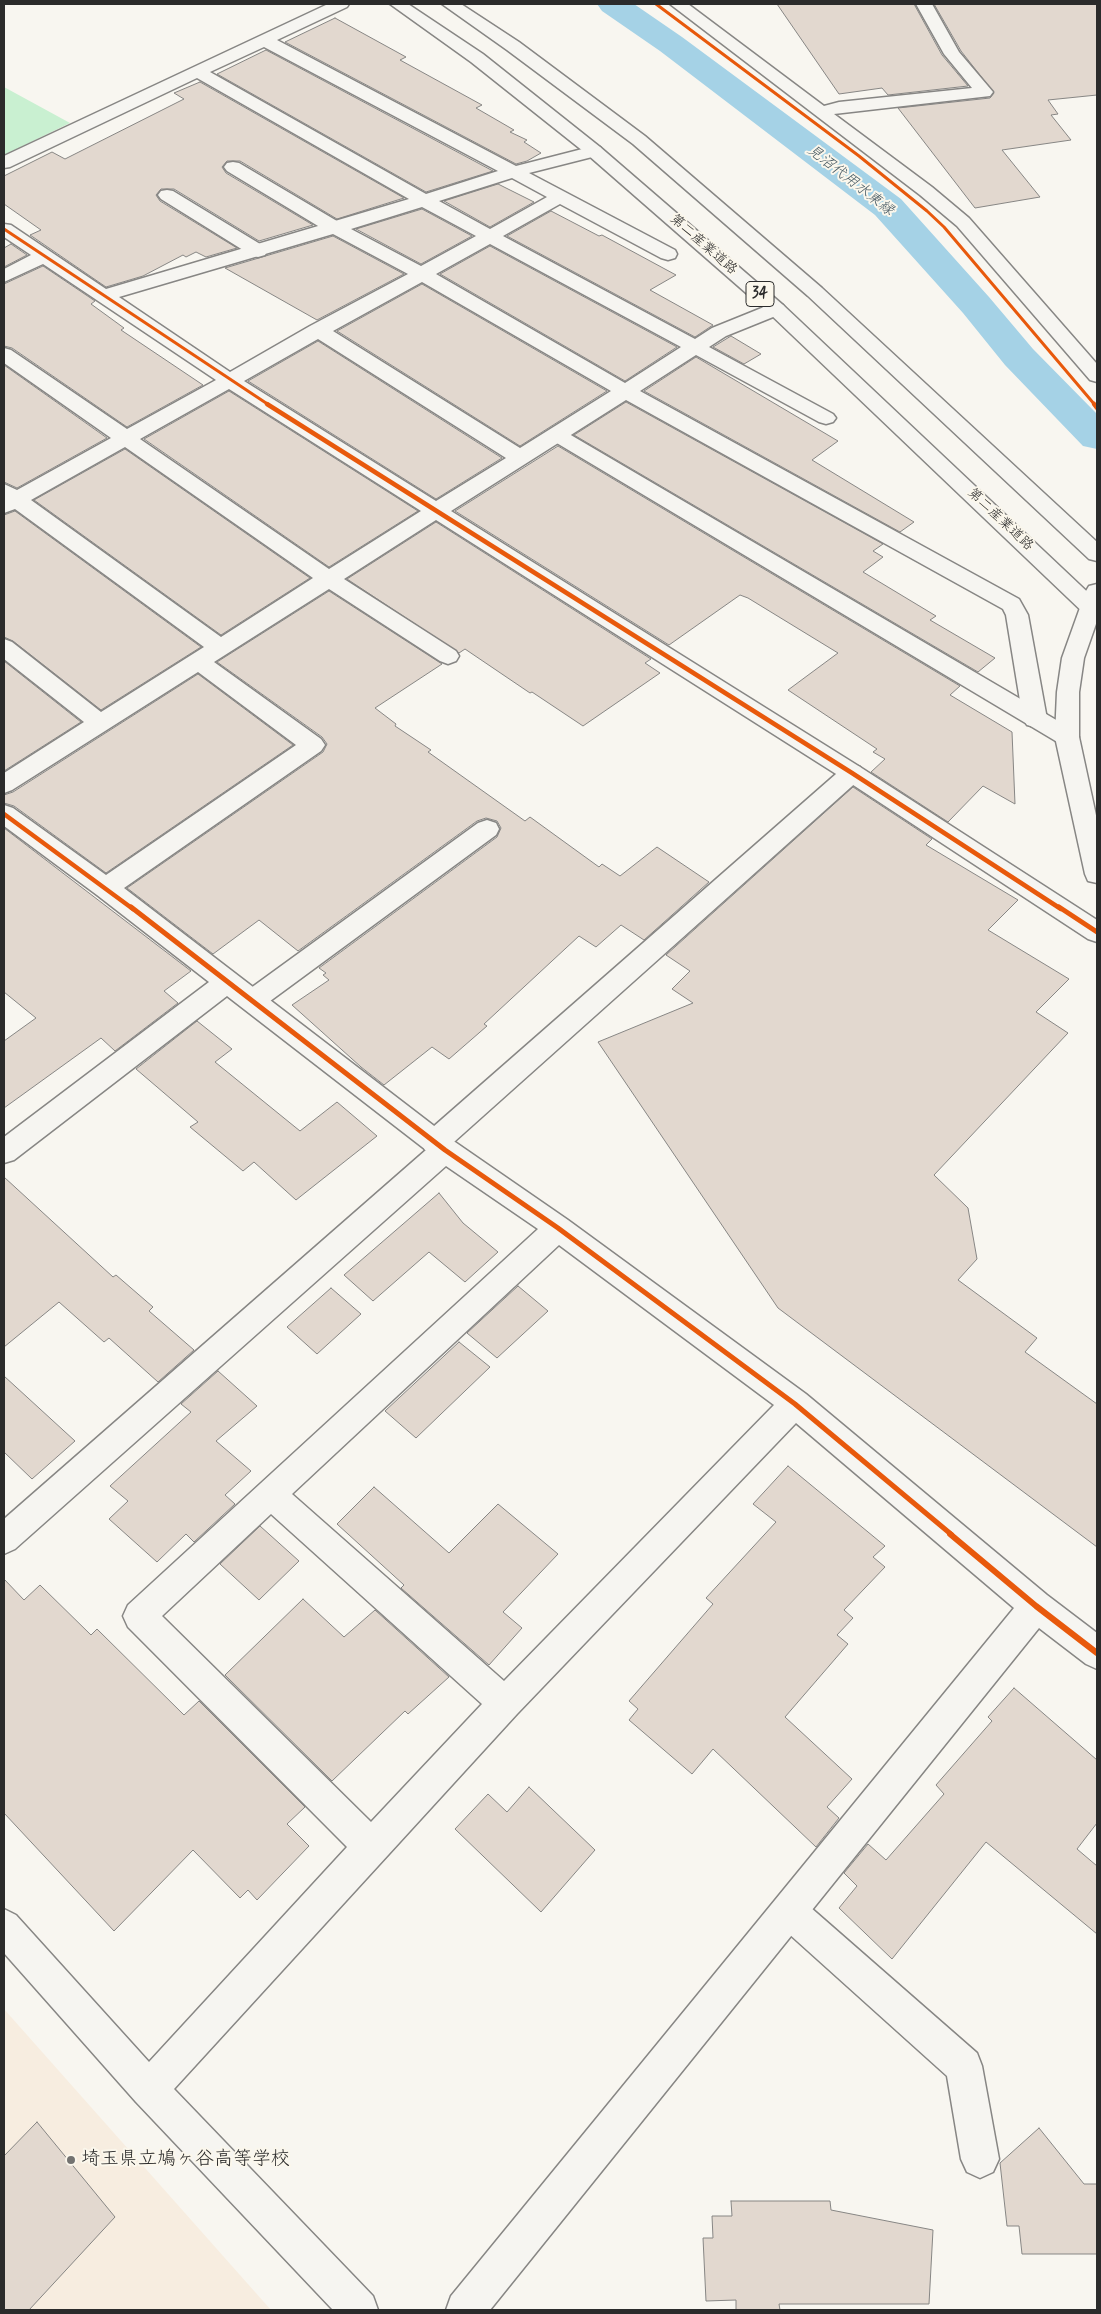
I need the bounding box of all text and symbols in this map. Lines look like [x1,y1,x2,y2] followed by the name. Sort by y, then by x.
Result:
[803,142,897,220] water label: 見沼代用水東縁
[666,211,740,279] street label: 第二産業道路
[746,282,774,306] road number: 34
[964,485,1036,555] street label: 第二産業道路
[81,2149,290,2171] place label: 埼玉県立鳩ヶ谷高等学校
[65,2154,77,2166] marker: 埼玉県立鳩ヶ谷高等学校

